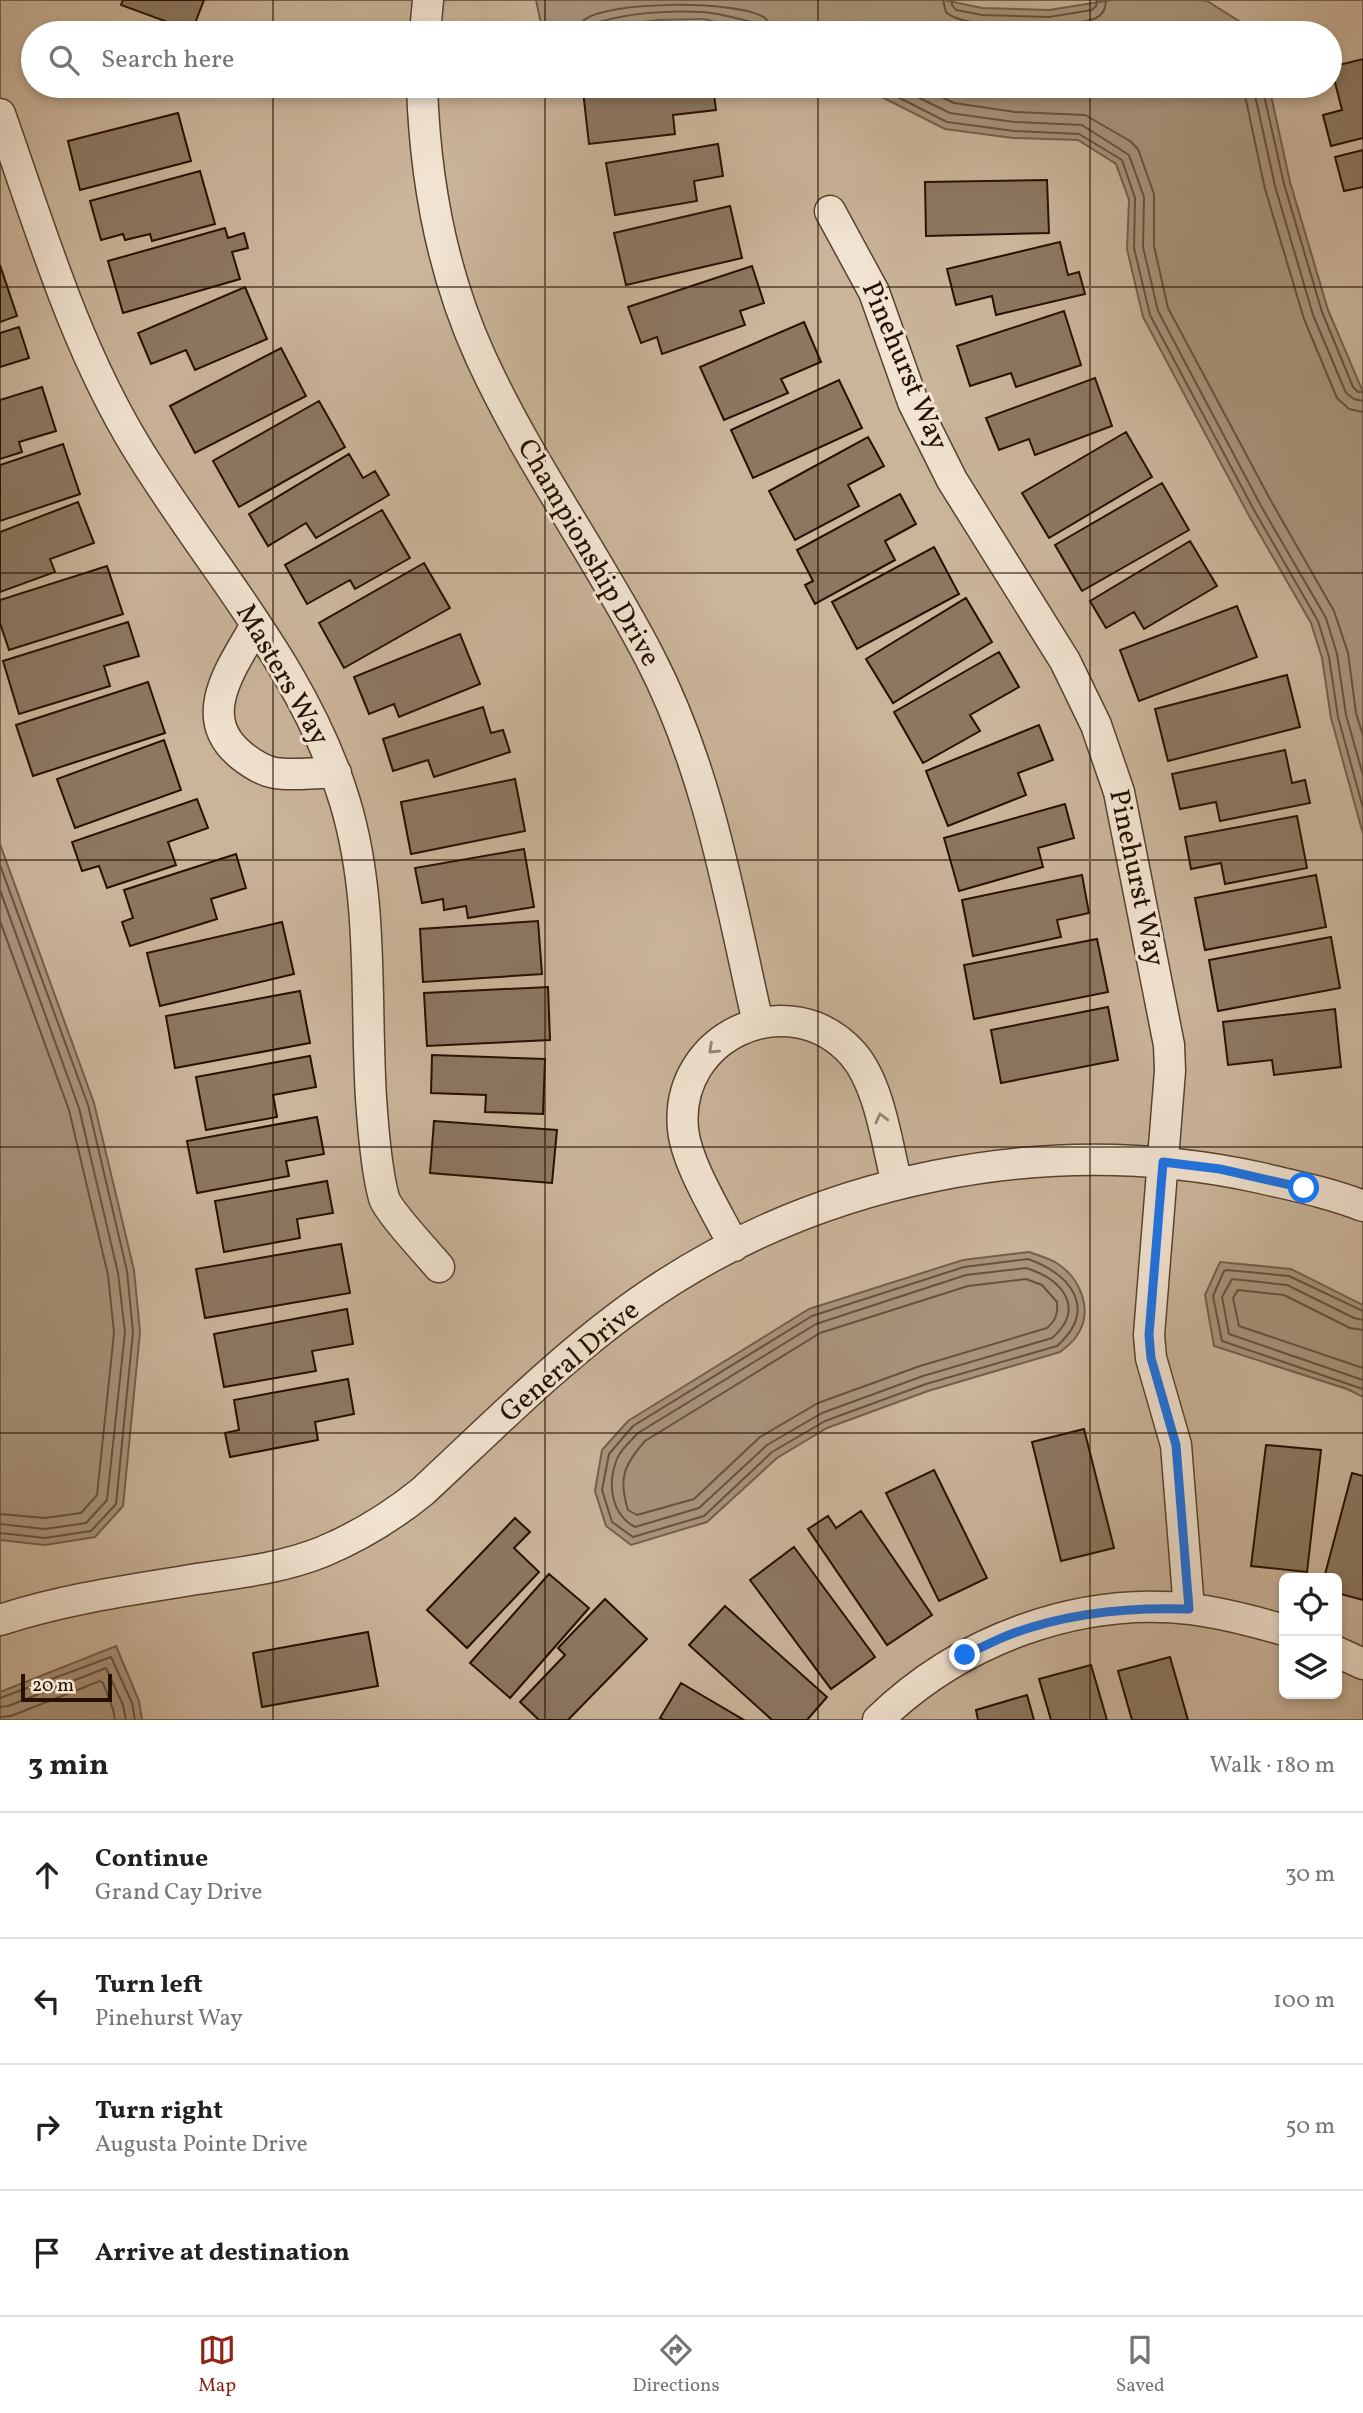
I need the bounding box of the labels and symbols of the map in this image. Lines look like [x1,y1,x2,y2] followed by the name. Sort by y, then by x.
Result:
[851,276,957,456] street label: Pinehurst Way
[507,432,669,674] street label: Championship Drive
[226,597,338,753] street label: Masters Way
[1098,786,1174,970] street label: Pinehurst Way
[709,1040,722,1053] one-way arrow
[875,1112,889,1124] one-way arrow
[1288,1172,1319,1203] route start
[492,1292,648,1432] street label: General Drive
[949,1639,980,1670] route end
[21,1671,112,1703] scale bar

